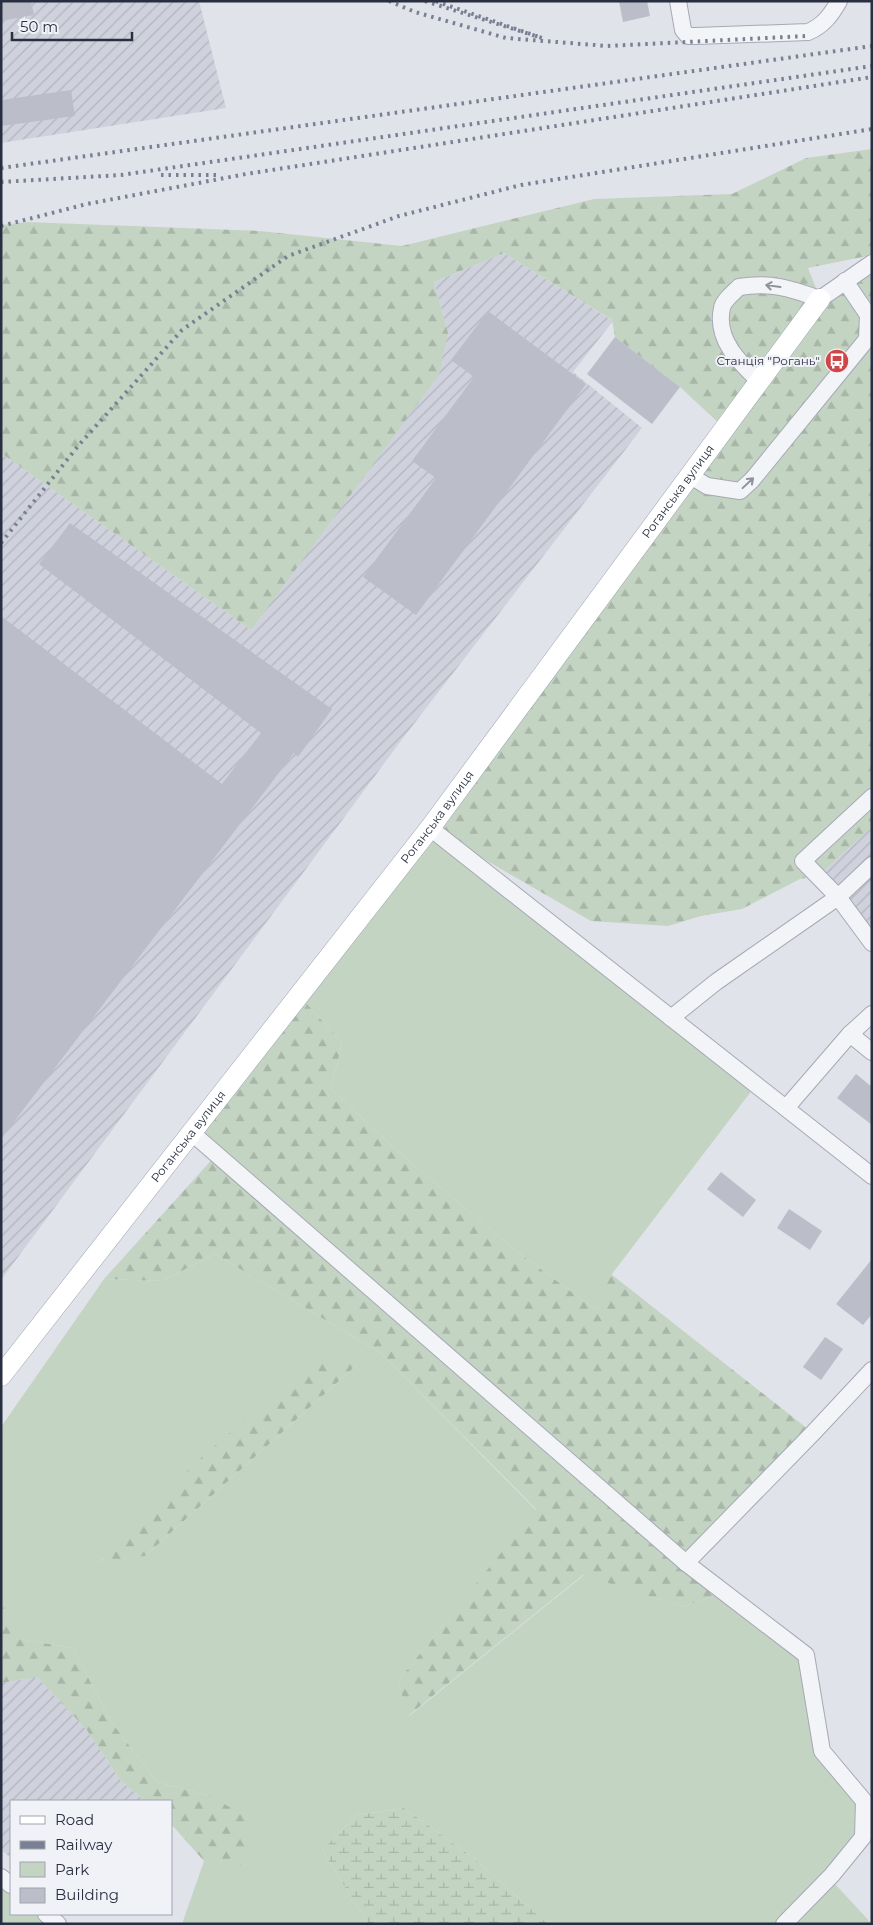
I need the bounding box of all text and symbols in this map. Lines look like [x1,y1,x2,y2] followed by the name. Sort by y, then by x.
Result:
[12,10,132,42] scale bar
[20,17,58,36] text: 50 m
[765,281,781,291] one-way arrow
[824,348,850,374] bus stop icon: Станція "Рогань"
[716,353,820,368] place label: Станція "Рогань"
[638,442,717,541] street label: Роганська вулиця
[742,477,755,489] one-way arrow
[397,767,477,866] street label: Роганська вулиця
[147,1087,229,1185] street label: Роганська вулиця
[10,1800,172,1915] legend
[55,1810,94,1829] text: Road
[55,1835,113,1854] text: Railway
[55,1860,89,1879] text: Park
[55,1885,119,1904] text: Building

